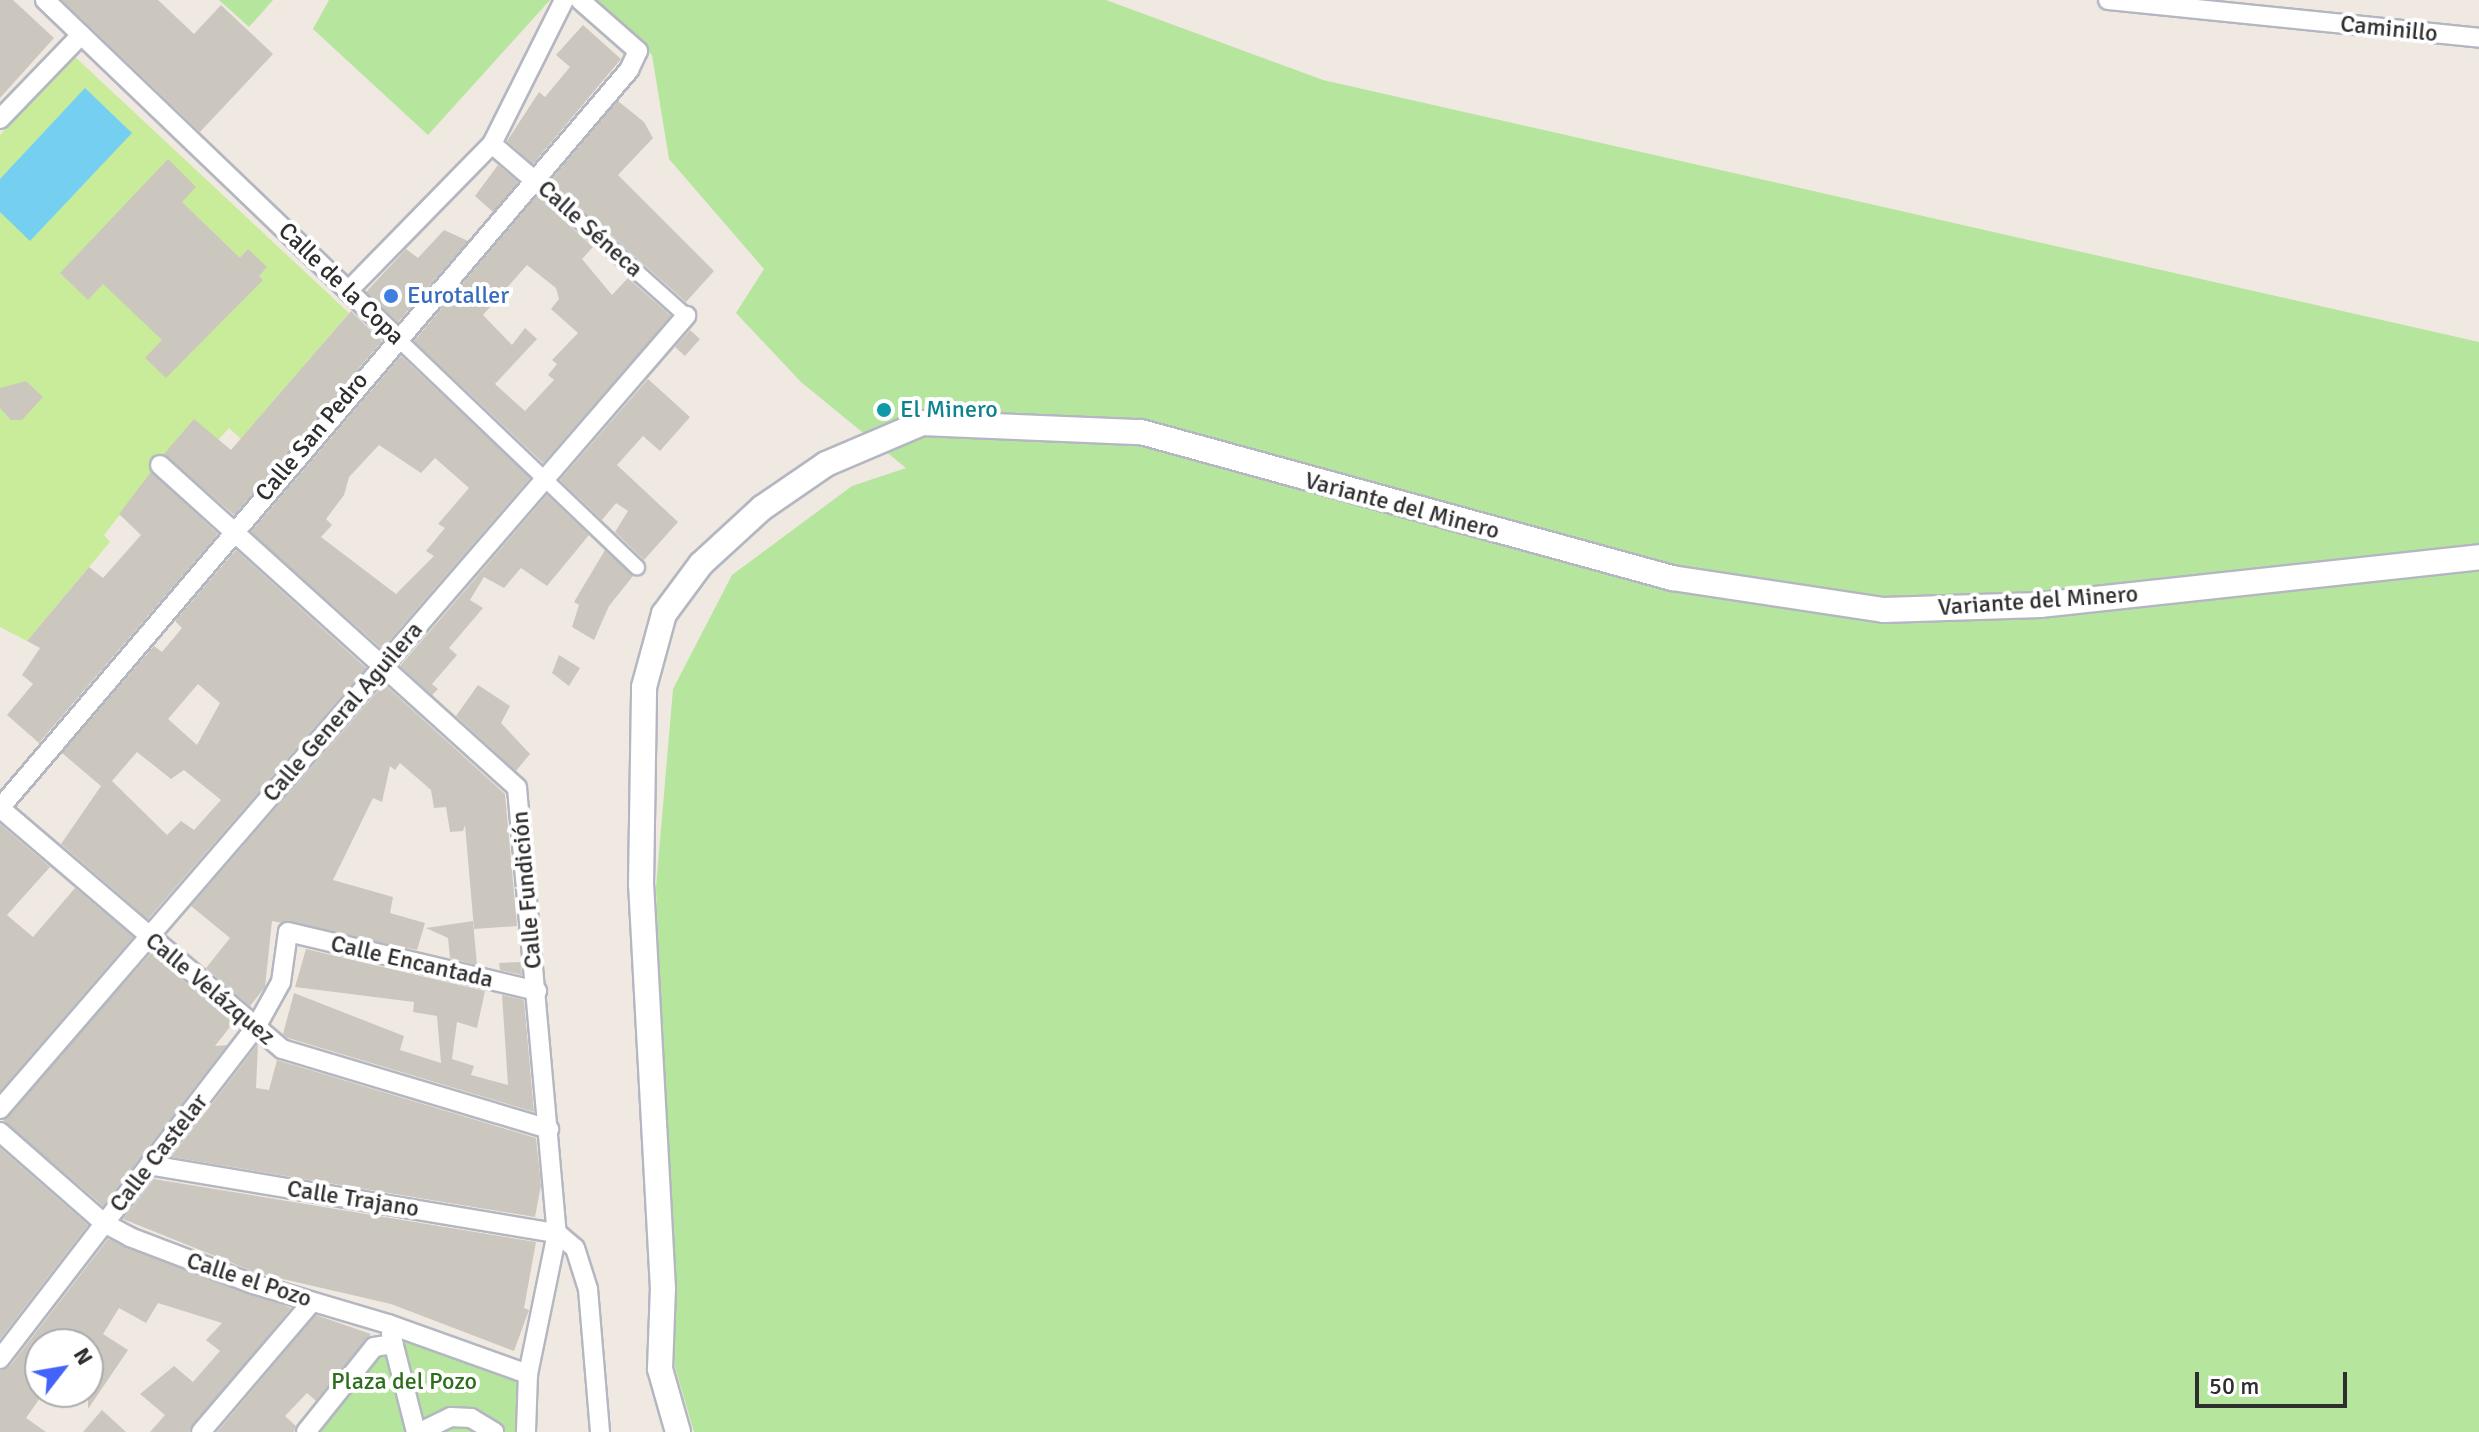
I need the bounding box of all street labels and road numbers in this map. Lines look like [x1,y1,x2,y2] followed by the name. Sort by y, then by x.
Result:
[2339,10,2439,48] street label: Caminillo
[532,174,648,284] street label: Calle Séneca
[272,217,410,351] street label: Calle de la Copa
[250,367,374,507] street label: Calle San Pedro
[1301,466,1503,546] street label: Variante del Minero
[1937,580,2139,622] street label: Variante del Minero
[257,616,429,808] street label: Calle General Aguilera
[506,810,548,970] street label: Calle Fundición
[139,926,281,1052] street label: Calle Velázquez
[328,929,496,995] street label: Calle Encantada
[104,1088,214,1218] street label: Calle Castelar
[285,1174,421,1224] street label: Calle Trajano
[183,1246,315,1314] street label: Calle el Pozo

